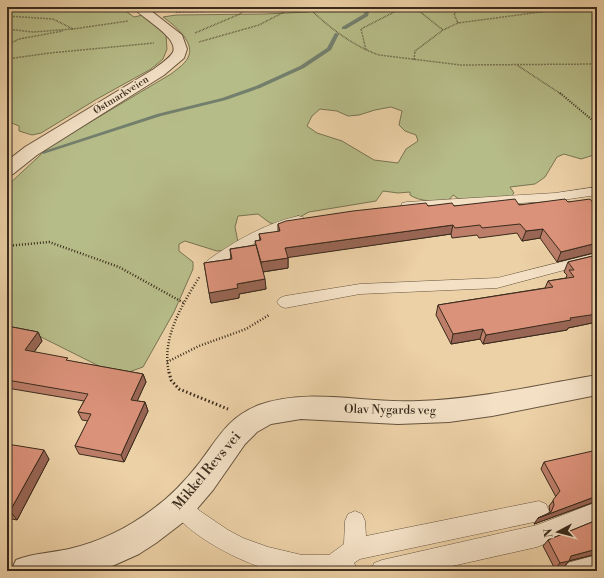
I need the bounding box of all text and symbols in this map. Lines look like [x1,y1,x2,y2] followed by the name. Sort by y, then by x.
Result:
[91,73,151,117] street label: Østmarkveien
[344,402,437,418] street label: Olav Nygards veg
[169,428,245,514] street label: Mikkel Revs vei
[538,512,578,552] north arrow
[542,528,557,538] text: N

